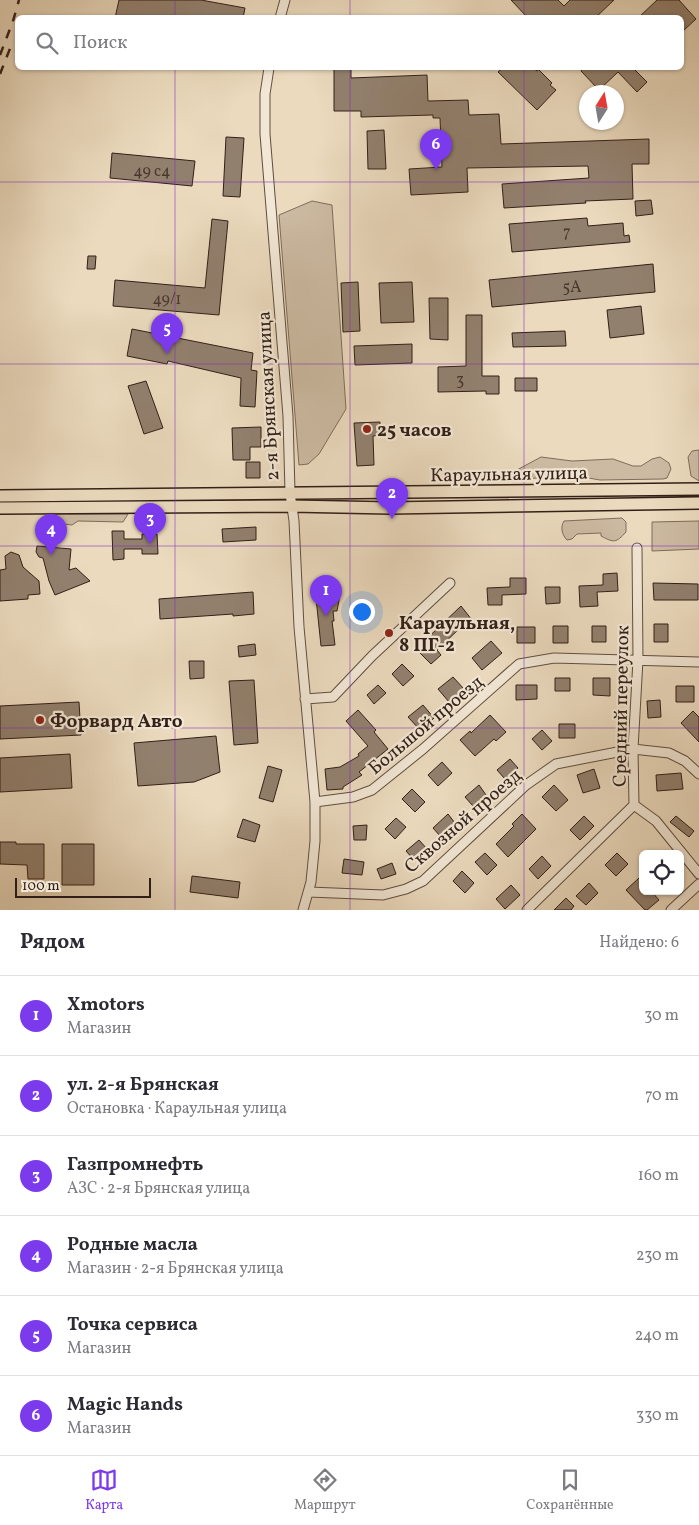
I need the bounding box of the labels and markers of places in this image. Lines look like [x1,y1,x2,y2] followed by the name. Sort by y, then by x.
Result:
[420,129,452,170] pin: 6
[151,313,183,354] pin: 5
[377,418,452,444] place label: 25 часов
[361,423,373,435] marker: 25 часов
[376,478,408,519] pin: 2
[134,503,166,544] pin: 3
[35,514,67,555] pin: 4
[310,575,342,616] pin: 1
[399,611,515,659] place label: Караульная, 8 ПГ-2
[383,627,395,639] marker: Караульная, 8 ПГ-2
[50,709,183,735] place label: Форвард Авто
[34,714,46,726] marker: Форвард Авто

